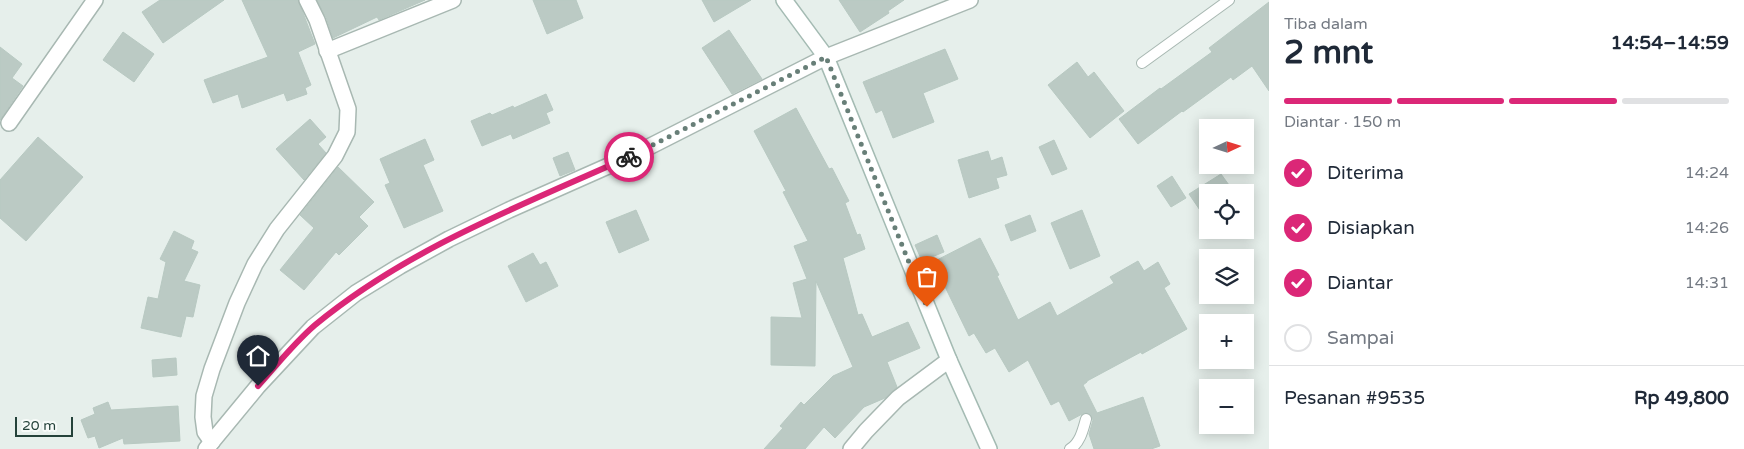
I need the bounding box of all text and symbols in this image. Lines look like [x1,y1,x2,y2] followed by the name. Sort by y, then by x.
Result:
[1284,14,1368,34] text: Tiba dalam
[1610,32,1729,54] text: 14:54–14:59
[1284,34,1373,72] text: 2 mnt
[1284,112,1401,132] text: Diantar · 150 m
[1199,119,1254,174] north arrow
[1199,119,1254,434] map controls
[604,132,654,182] courier
[615,143,643,171] icon: bike
[1284,159,1312,187] icon: check
[1327,162,1404,184] text: Diterima
[1685,163,1729,183] text: 14:24
[1199,184,1254,239] button: locate
[1284,214,1312,242] icon: check
[1327,217,1415,239] text: Disiapkan
[1685,218,1729,238] text: 14:26
[1199,249,1254,304] button: layers
[906,256,948,307] pin
[913,263,941,291] icon: bag
[1284,269,1312,297] icon: check
[1327,272,1393,294] text: Diantar
[1685,273,1729,293] text: 14:31
[1199,314,1254,369] button: +
[1327,327,1394,349] text: Sampai
[237,335,279,386] pin
[244,342,272,370] icon: home
[1199,379,1254,434] button: −
[1284,387,1425,409] text: Pesanan #9535
[1634,387,1729,409] text: Rp 49,800
[15,414,72,437] scale bar
[22,417,56,434] text: 20 m

